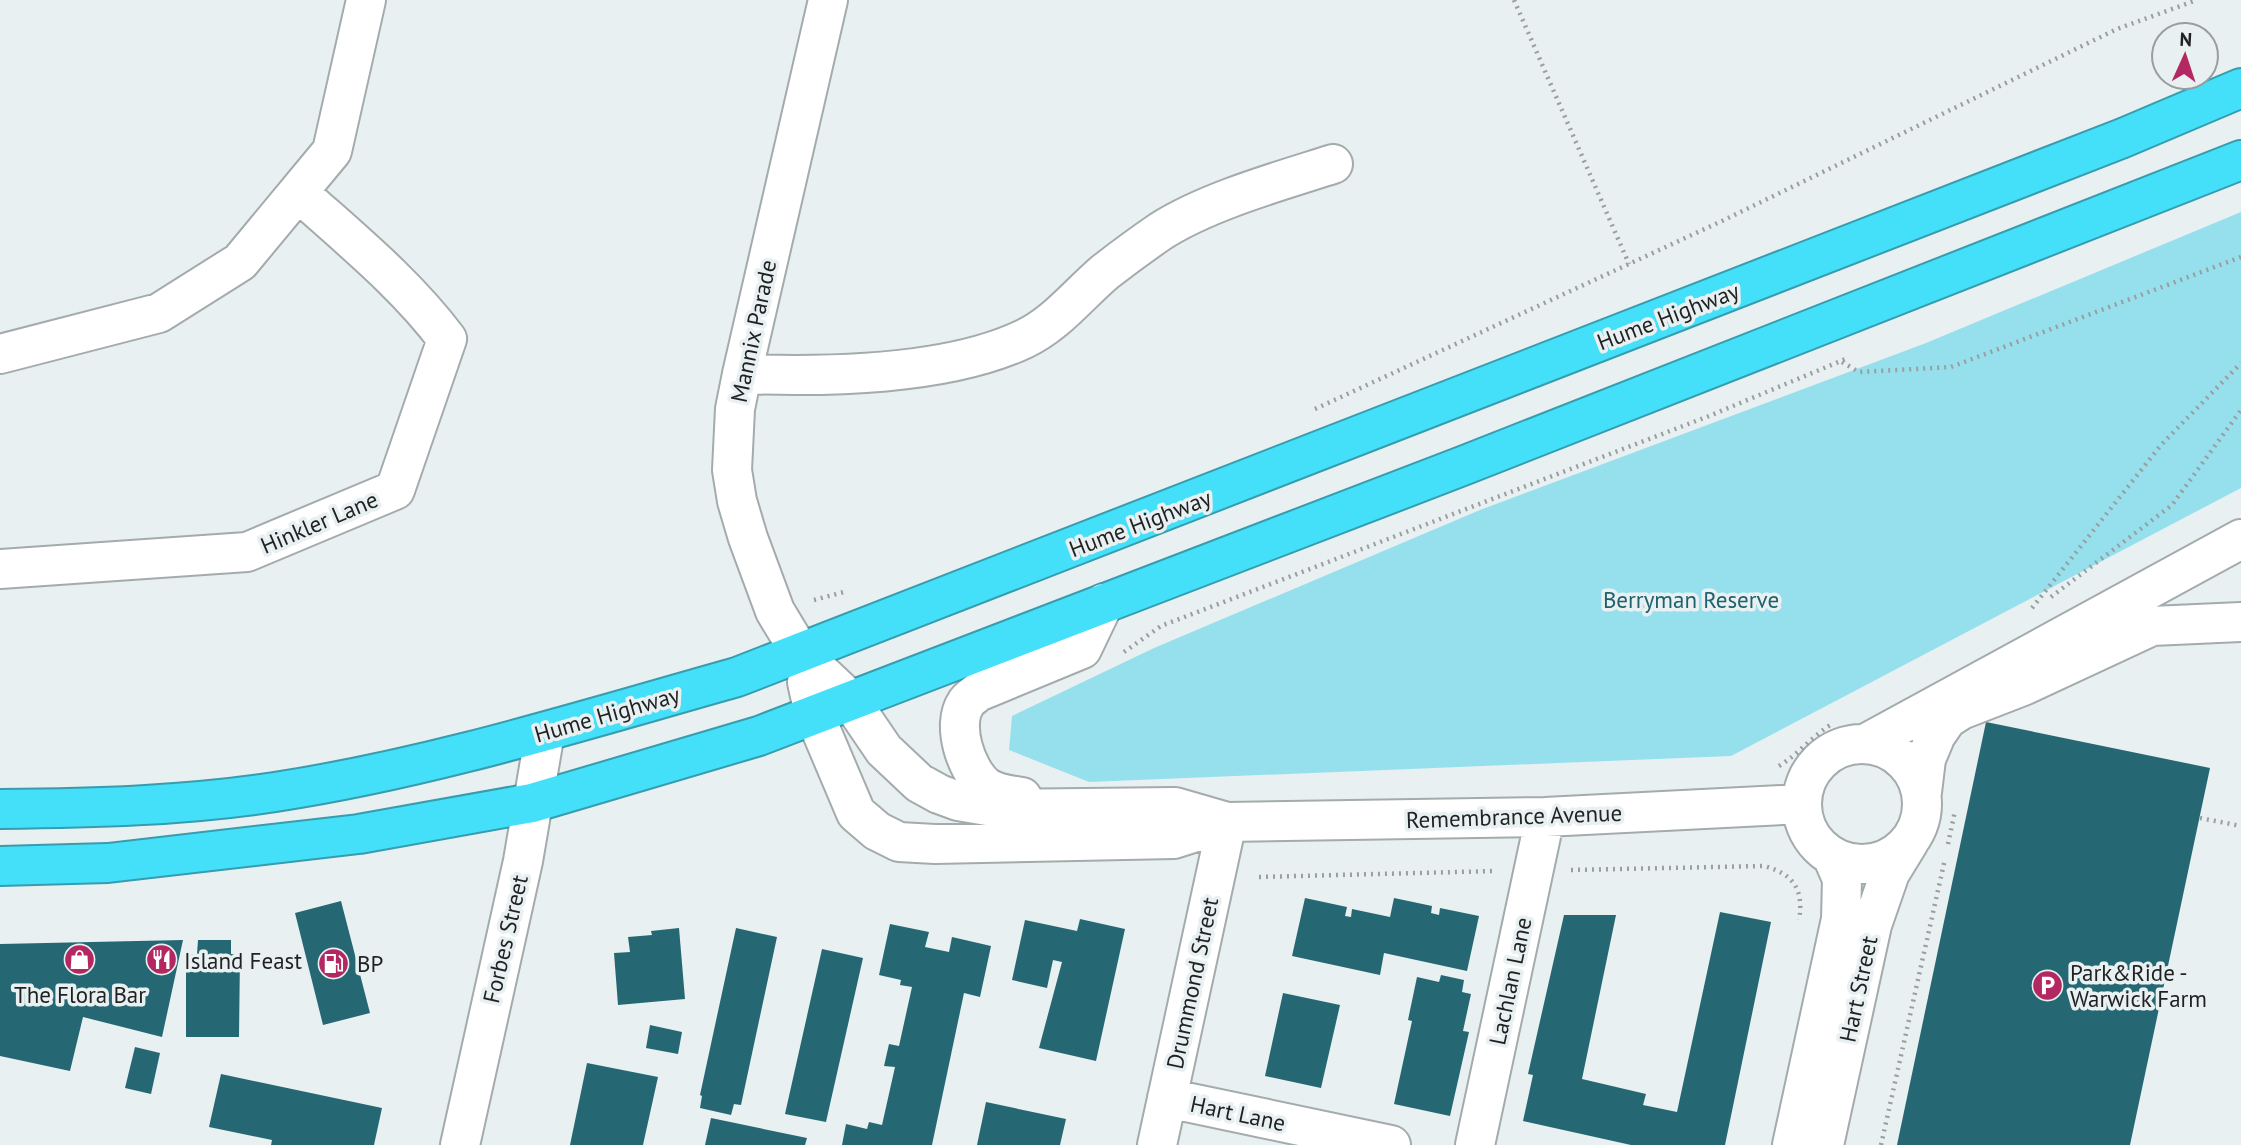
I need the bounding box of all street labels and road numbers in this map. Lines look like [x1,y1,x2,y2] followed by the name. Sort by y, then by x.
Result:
[724,257,782,405] street label: Mannix Parade
[1593,275,1743,356] street label: Hume Highway
[1065,482,1215,563] street label: Hume Highway
[256,484,382,560] street label: Hinkler Lane
[531,679,683,749] street label: Hume Highway
[1405,798,1623,834] street label: Remembrance Avenue
[476,872,534,1006] street label: Forbes Street
[1160,894,1224,1071] street label: Drummond Street
[1482,915,1538,1047] street label: Lachlan Lane
[1833,933,1883,1045] street label: Hart Street
[1188,1089,1288,1137] street label: Hart Lane

